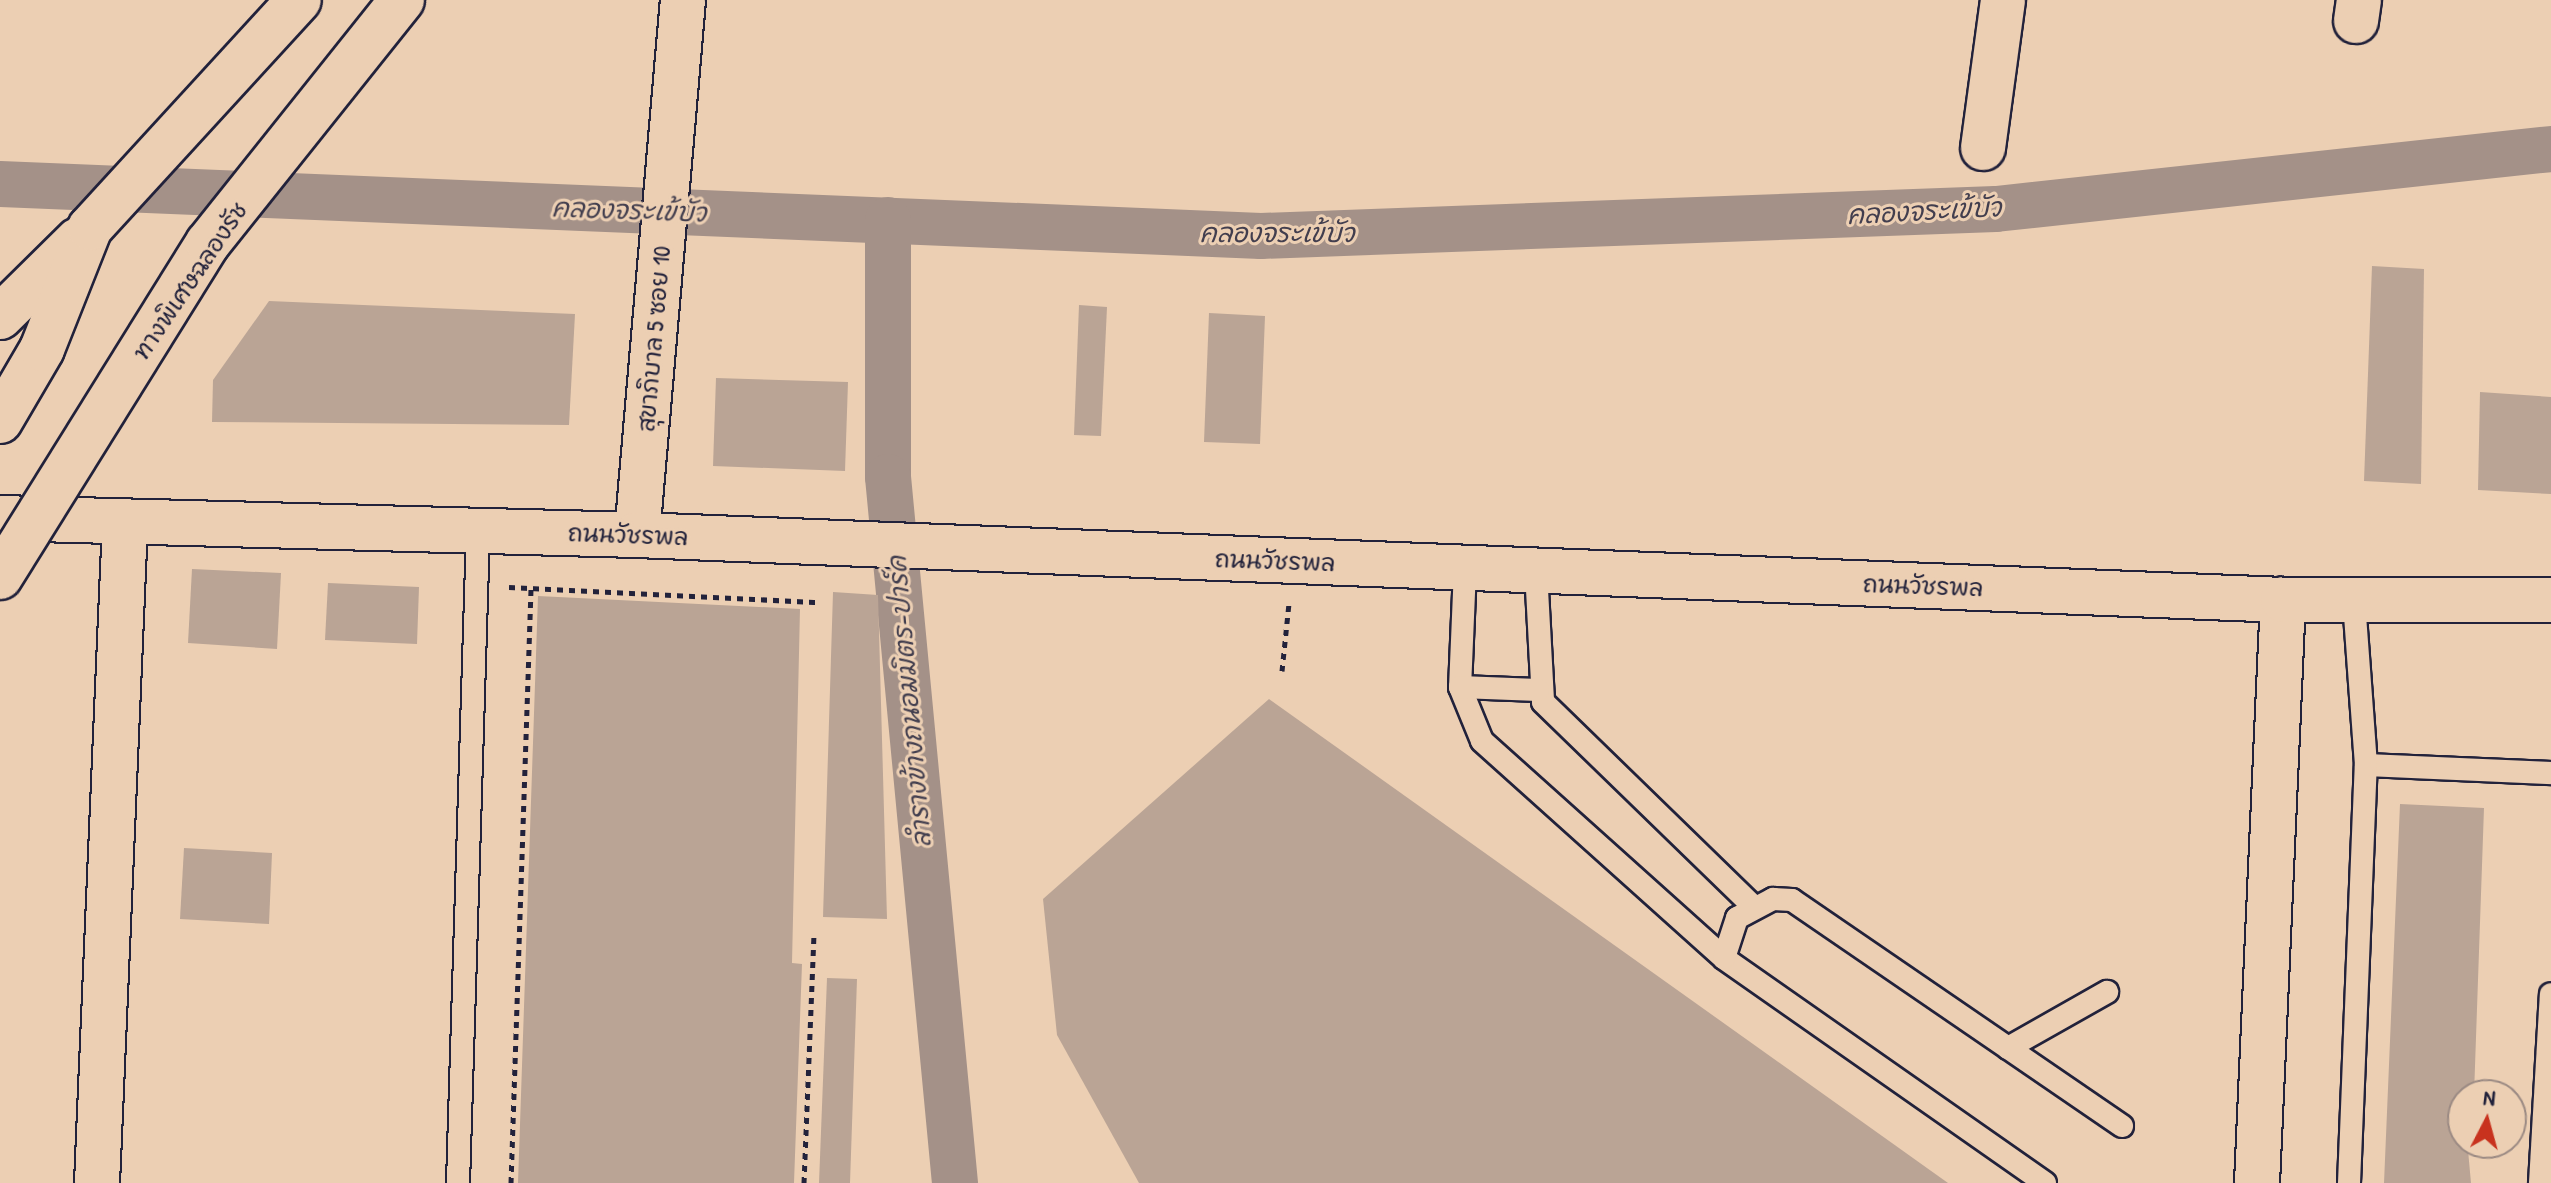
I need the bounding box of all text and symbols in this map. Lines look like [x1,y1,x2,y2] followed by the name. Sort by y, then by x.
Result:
[1846,191,2002,231] water label: คลองจระเข้บัว
[551,192,707,228] water label: คลองจระเข้บัว
[127,197,253,365] street label: ทางพิเศษฉลองรัช
[1200,217,1354,249] water label: คลองจระเข้บัว
[632,245,676,433] street label: สุขาภิบาล 5 ซอย 10
[567,519,689,551] street label: ถนนวัชรพล
[1214,545,1336,577] street label: ถนนวัชรพล
[881,555,937,849] water label: ลำรางข้างถนอมมิตร-ปาร์ค
[1862,570,1984,602] street label: ถนนวัชรพล
[2447,1079,2527,1159] north arrow
[2482,1082,2497,1113] text: N

